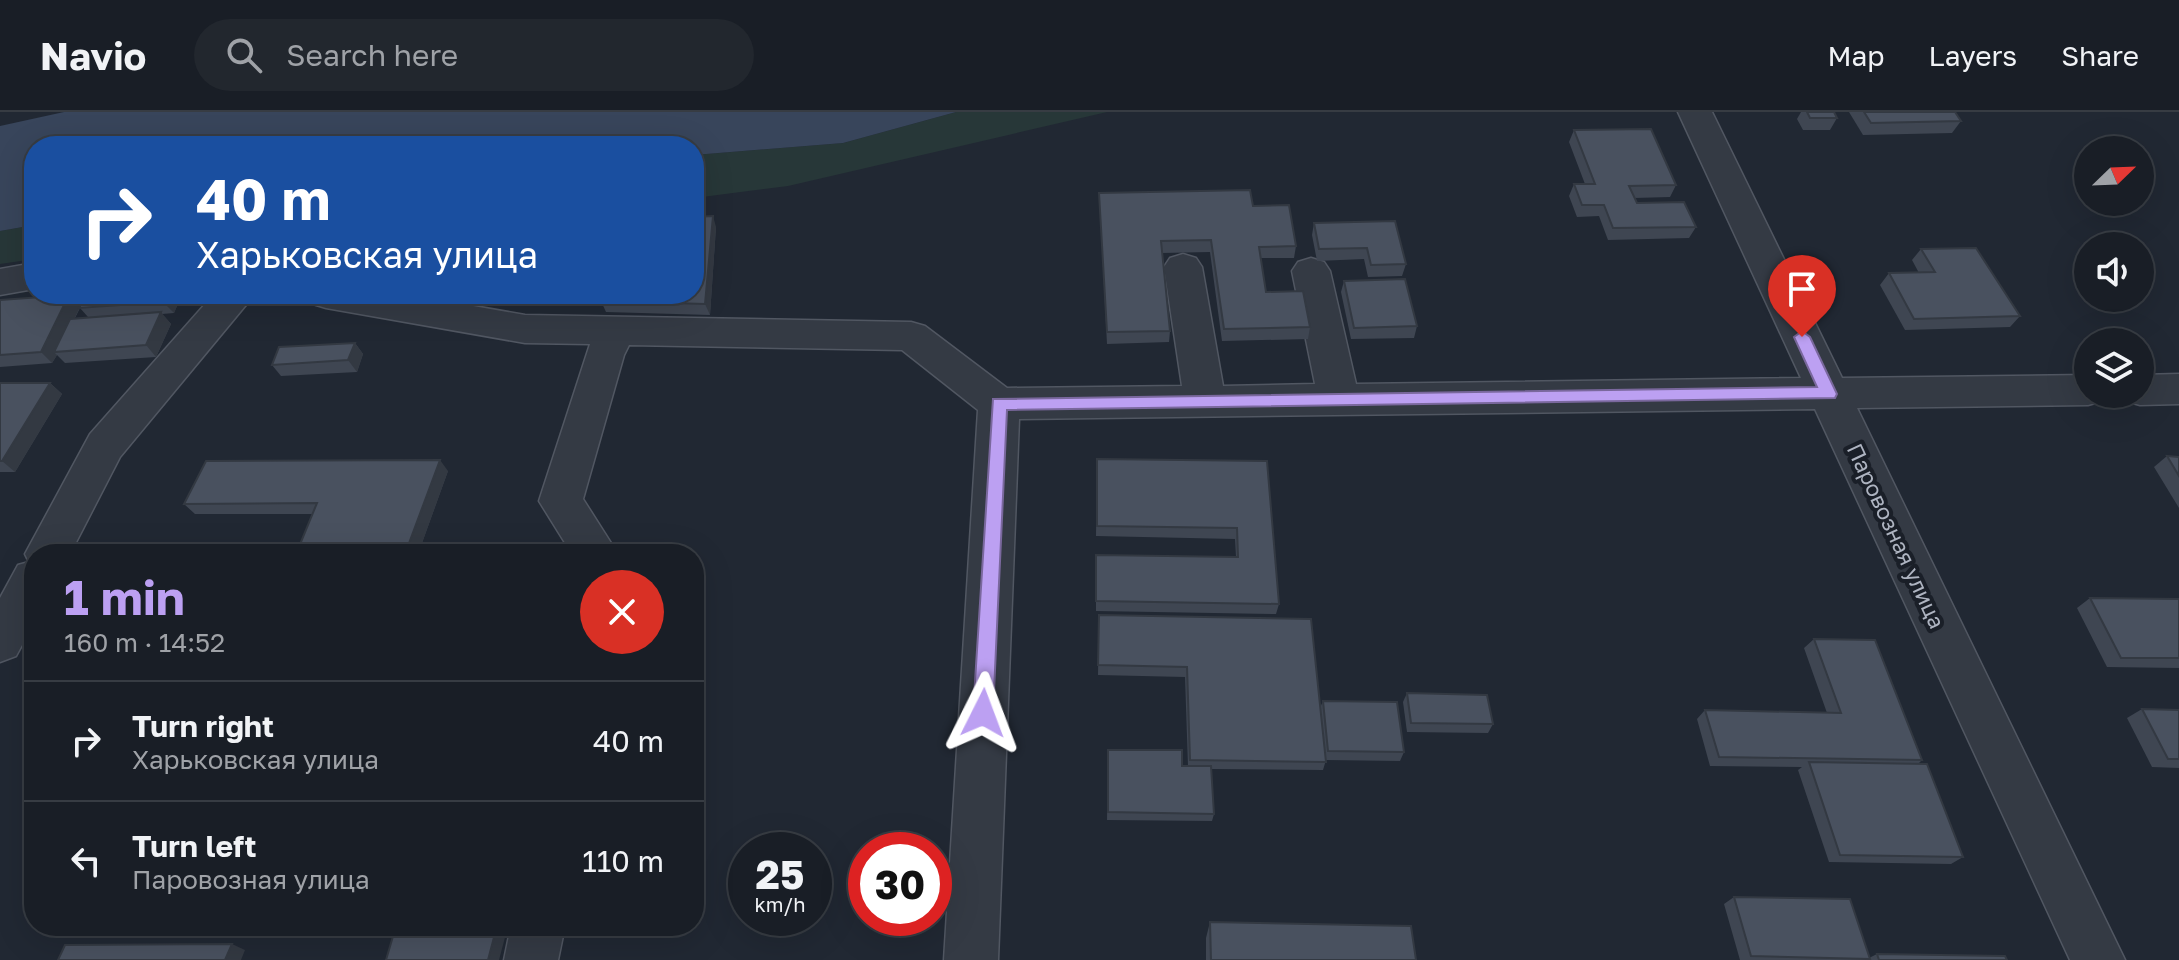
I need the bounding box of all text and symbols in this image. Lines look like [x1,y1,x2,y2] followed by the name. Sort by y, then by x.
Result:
[194,19,754,91] search box
[40,33,146,78] text: Navio
[222,33,266,77] icon: search
[286,37,458,73] text: Search here
[1827,39,1885,72] text: Map
[1929,39,2017,72] text: Layers
[2061,39,2139,72] text: Share
[2074,136,2154,216] north arrow
[2074,136,2154,408] map controls
[196,165,330,232] text: 40 m
[64,168,168,272] icon: right
[2074,232,2154,312] button: sound
[196,233,538,276] text: Харьковская улица
[1768,255,1836,337] pin
[1780,267,1824,311] icon: arrive
[2074,328,2154,408] button: layers
[1842,439,1951,633] street label: Паровозная улица
[64,568,185,626] text: 1 min
[580,570,664,654] button: close
[64,627,225,658] text: 160 m · 14:52
[941,671,1025,755] position arrow
[132,708,274,744] text: Turn right
[64,719,108,763] icon: right
[593,723,664,759] text: 40 m
[132,744,379,775] text: Харьковская улица
[132,828,257,864] text: Turn left
[848,832,952,936] speed limit sign: 30
[64,839,108,883] icon: left
[582,843,664,879] text: 110 m
[756,850,804,898] text: 25
[132,864,370,895] text: Паровозная улица
[755,892,805,916] text: km/h

